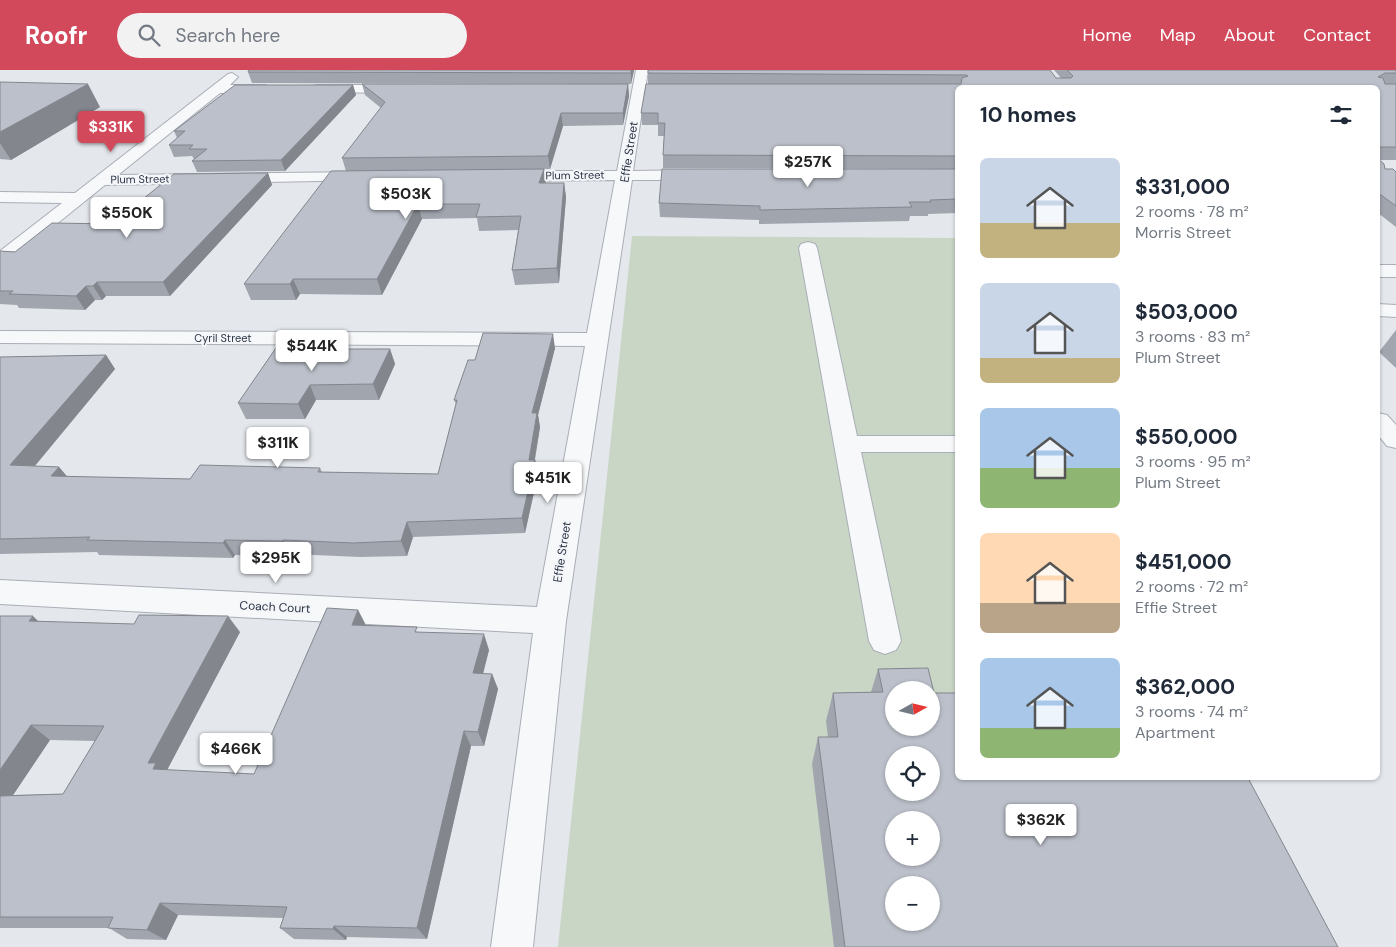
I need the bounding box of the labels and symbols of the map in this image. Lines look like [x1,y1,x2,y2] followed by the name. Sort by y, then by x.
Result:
[76,111,146,153] pin: $331K
[616,120,642,184] street label: Effie Street
[773,146,843,188] pin: $257K
[545,167,605,183] street label: Plum Street
[110,171,170,187] street label: Plum Street
[371,178,441,220] pin: $503K
[92,196,162,239] pin: $550K
[277,330,347,372] pin: $544K
[194,331,252,345] street label: Cyril Street
[243,426,313,469] pin: $311K
[513,462,583,504] pin: $451K
[549,520,575,584] street label: Effie Street
[241,542,311,584] pin: $295K
[239,597,311,617] street label: Coach Court
[885,681,940,736] north arrow
[201,732,271,775] pin: $466K
[1006,804,1076,846] pin: $362K

